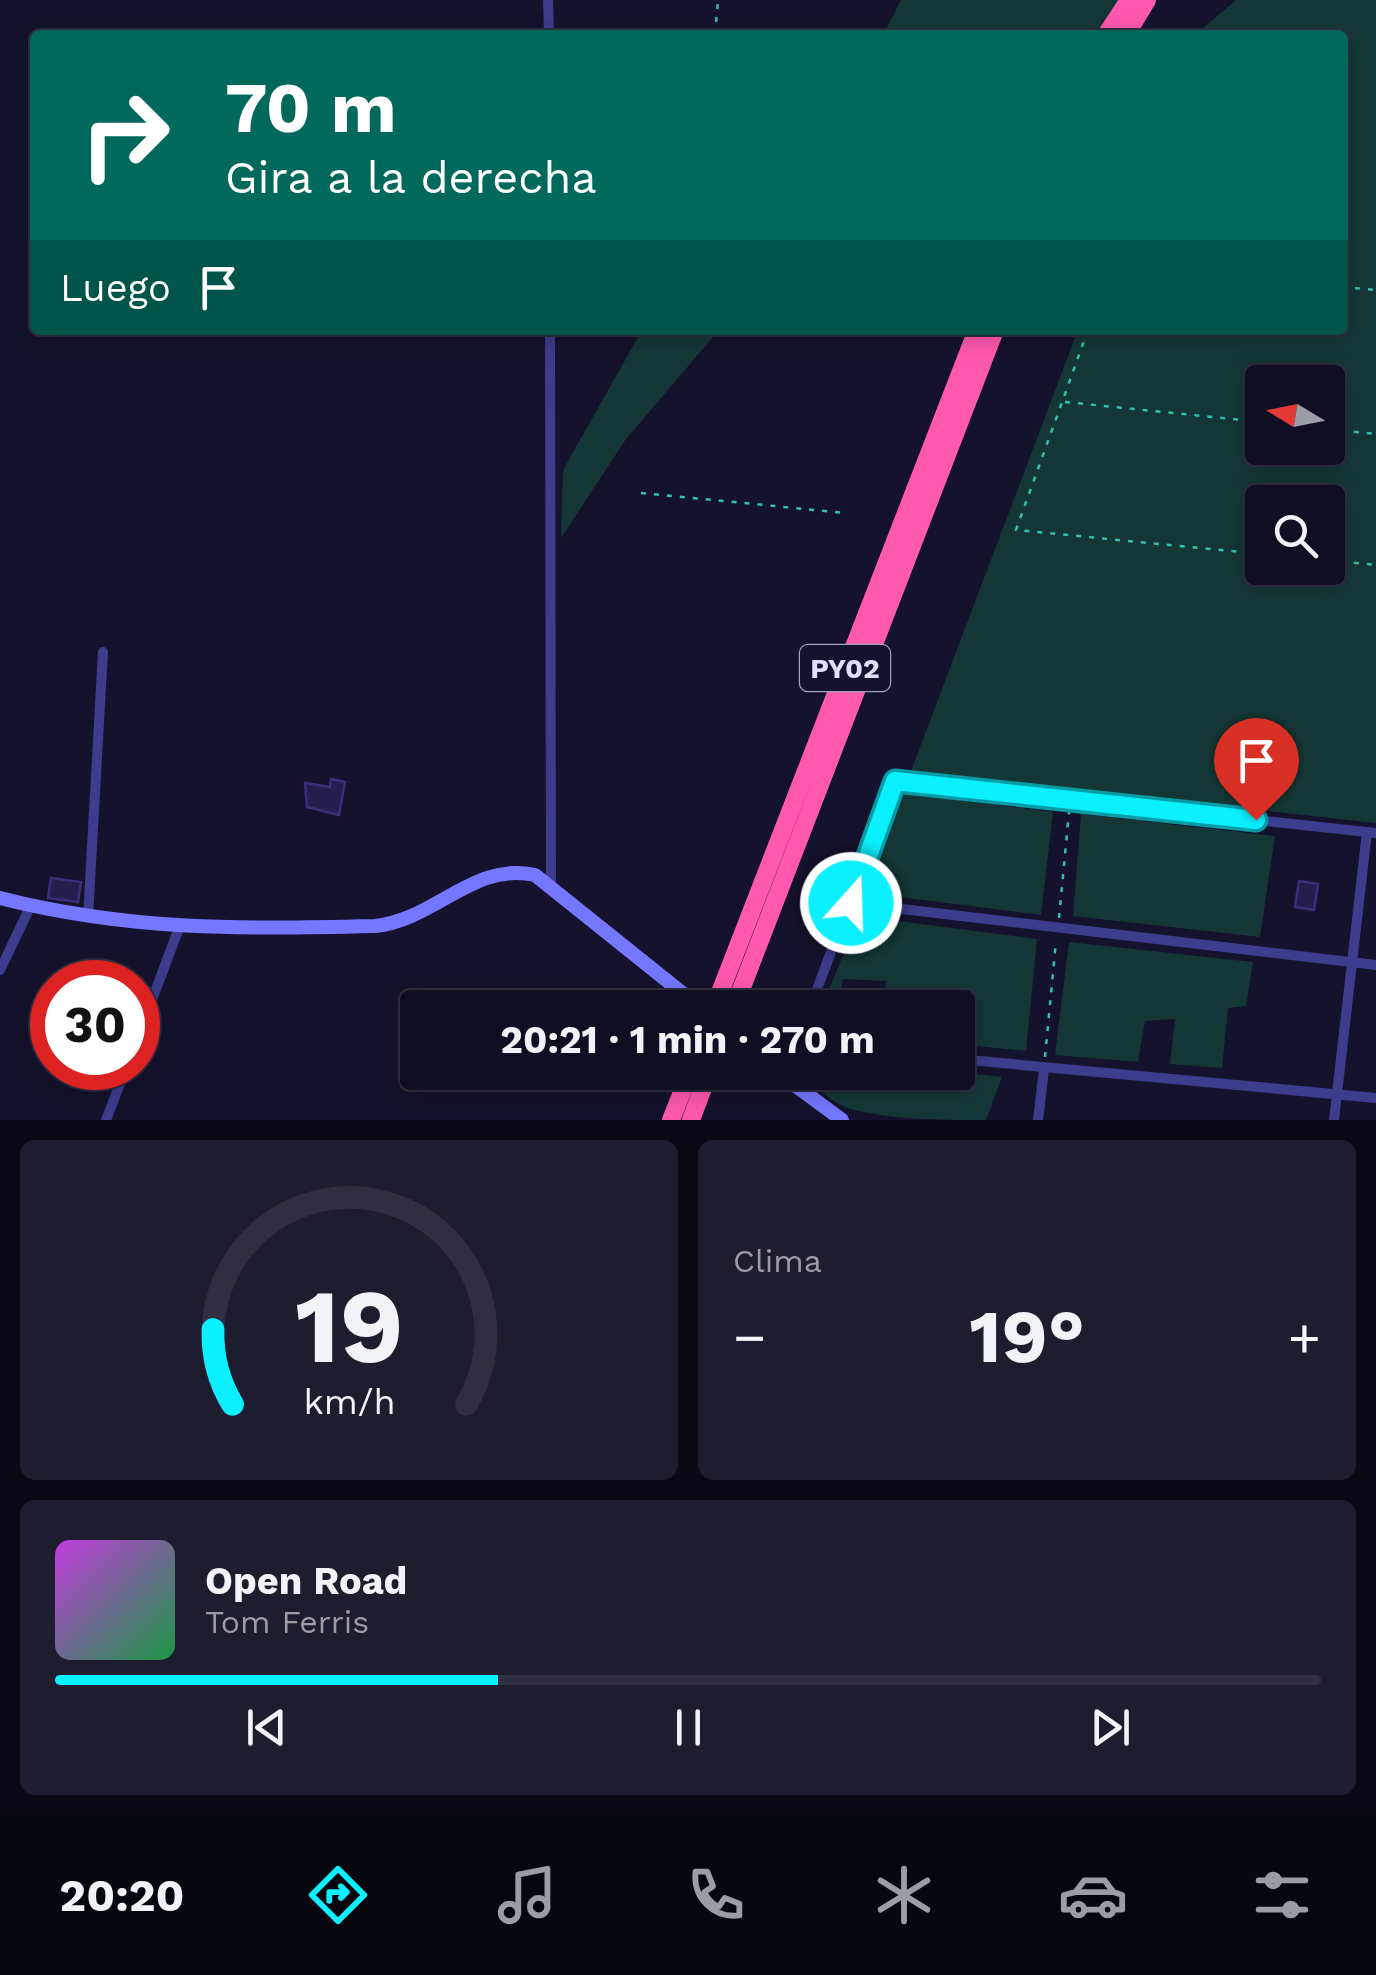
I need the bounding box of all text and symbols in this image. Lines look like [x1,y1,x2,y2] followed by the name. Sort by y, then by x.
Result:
[225,67,397,149] text: 70 m
[60,70,190,200] icon: right
[225,151,597,204] text: Gira a la derecha
[191,260,246,315] icon: arrive
[60,266,171,310] text: Luego
[1245,365,1345,465] north arrow
[1245,365,1345,585] map controls
[1245,485,1345,585] button: search
[800,645,890,691] road number: PY02
[1214,718,1299,821] pin
[1229,733,1284,788] icon: arrive
[799,851,903,955] position arrow
[30,960,160,1090] speed limit sign: 30
[500,1018,875,1062] text: 20:21 · 1 min · 270 m
[733,1242,822,1280] text: Clima
[295,1265,403,1387] text: 19
[969,1292,1085,1380] text: 19°
[733,1305,766,1369] text: −
[1288,1305,1321,1369] text: +
[303,1381,395,1423] text: km/h
[205,1559,407,1603] text: Open Road
[205,1603,369,1641] text: Tom Ferris
[239,1700,294,1755] icon: previous
[661,1700,716,1755] icon: pause
[1083,1700,1138,1755] icon: next
[303,1860,373,1930] icon: directions
[492,1860,562,1930] icon: music
[681,1860,751,1930] icon: phone
[869,1860,939,1930] icon: climate
[1058,1860,1128,1930] icon: car
[1247,1860,1317,1930] icon: filters
[59,1869,185,1922] text: 20:20

